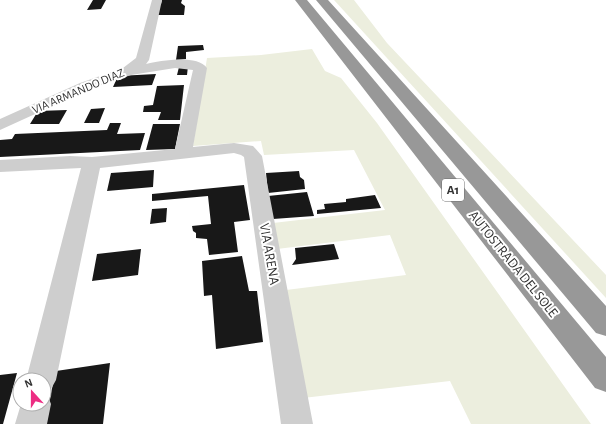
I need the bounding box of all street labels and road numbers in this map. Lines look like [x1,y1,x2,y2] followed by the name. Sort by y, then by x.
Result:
[30,66,126,116] street label: VIA ARMANDO DIAZ
[442,179,464,201] road number: A1
[466,208,560,320] street label: AUTOSTRADA DEL SOLE
[257,222,281,286] street label: VIA ARENA

